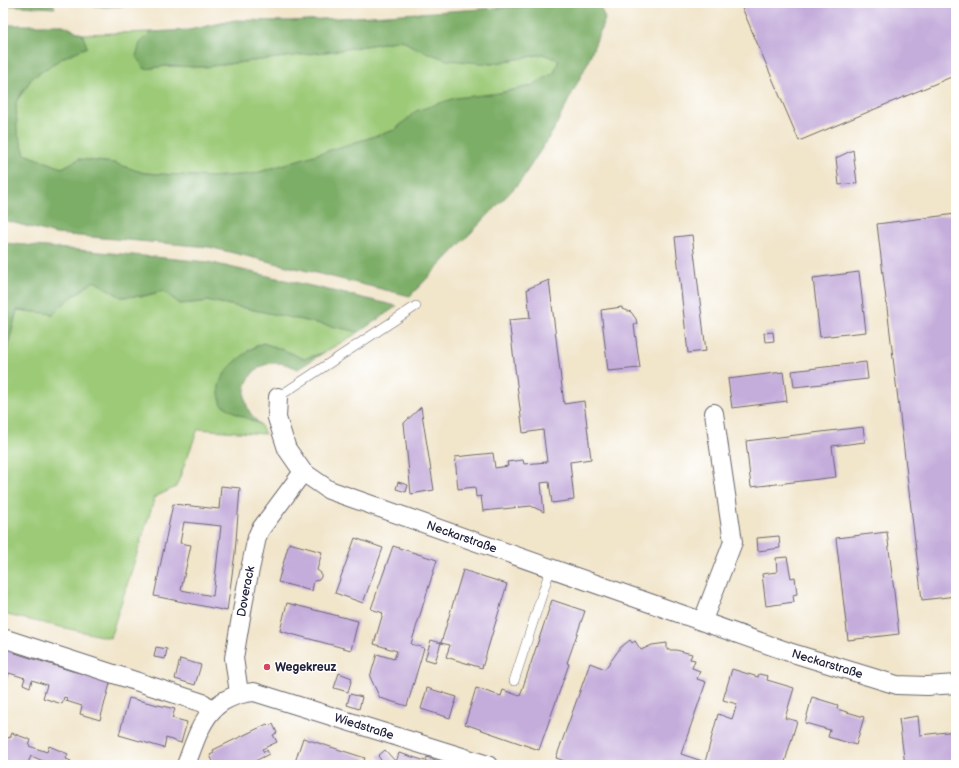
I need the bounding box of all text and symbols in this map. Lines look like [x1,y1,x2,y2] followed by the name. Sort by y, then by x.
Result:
[425,517,499,556] street label: Neckarstraße
[234,565,258,618] street label: Doverack
[790,646,865,682] street label: Neckarstraße
[275,660,337,675] place label: Wegekreuz
[262,662,272,672] marker: Wegekreuz
[332,710,396,743] street label: Wiedstraße

